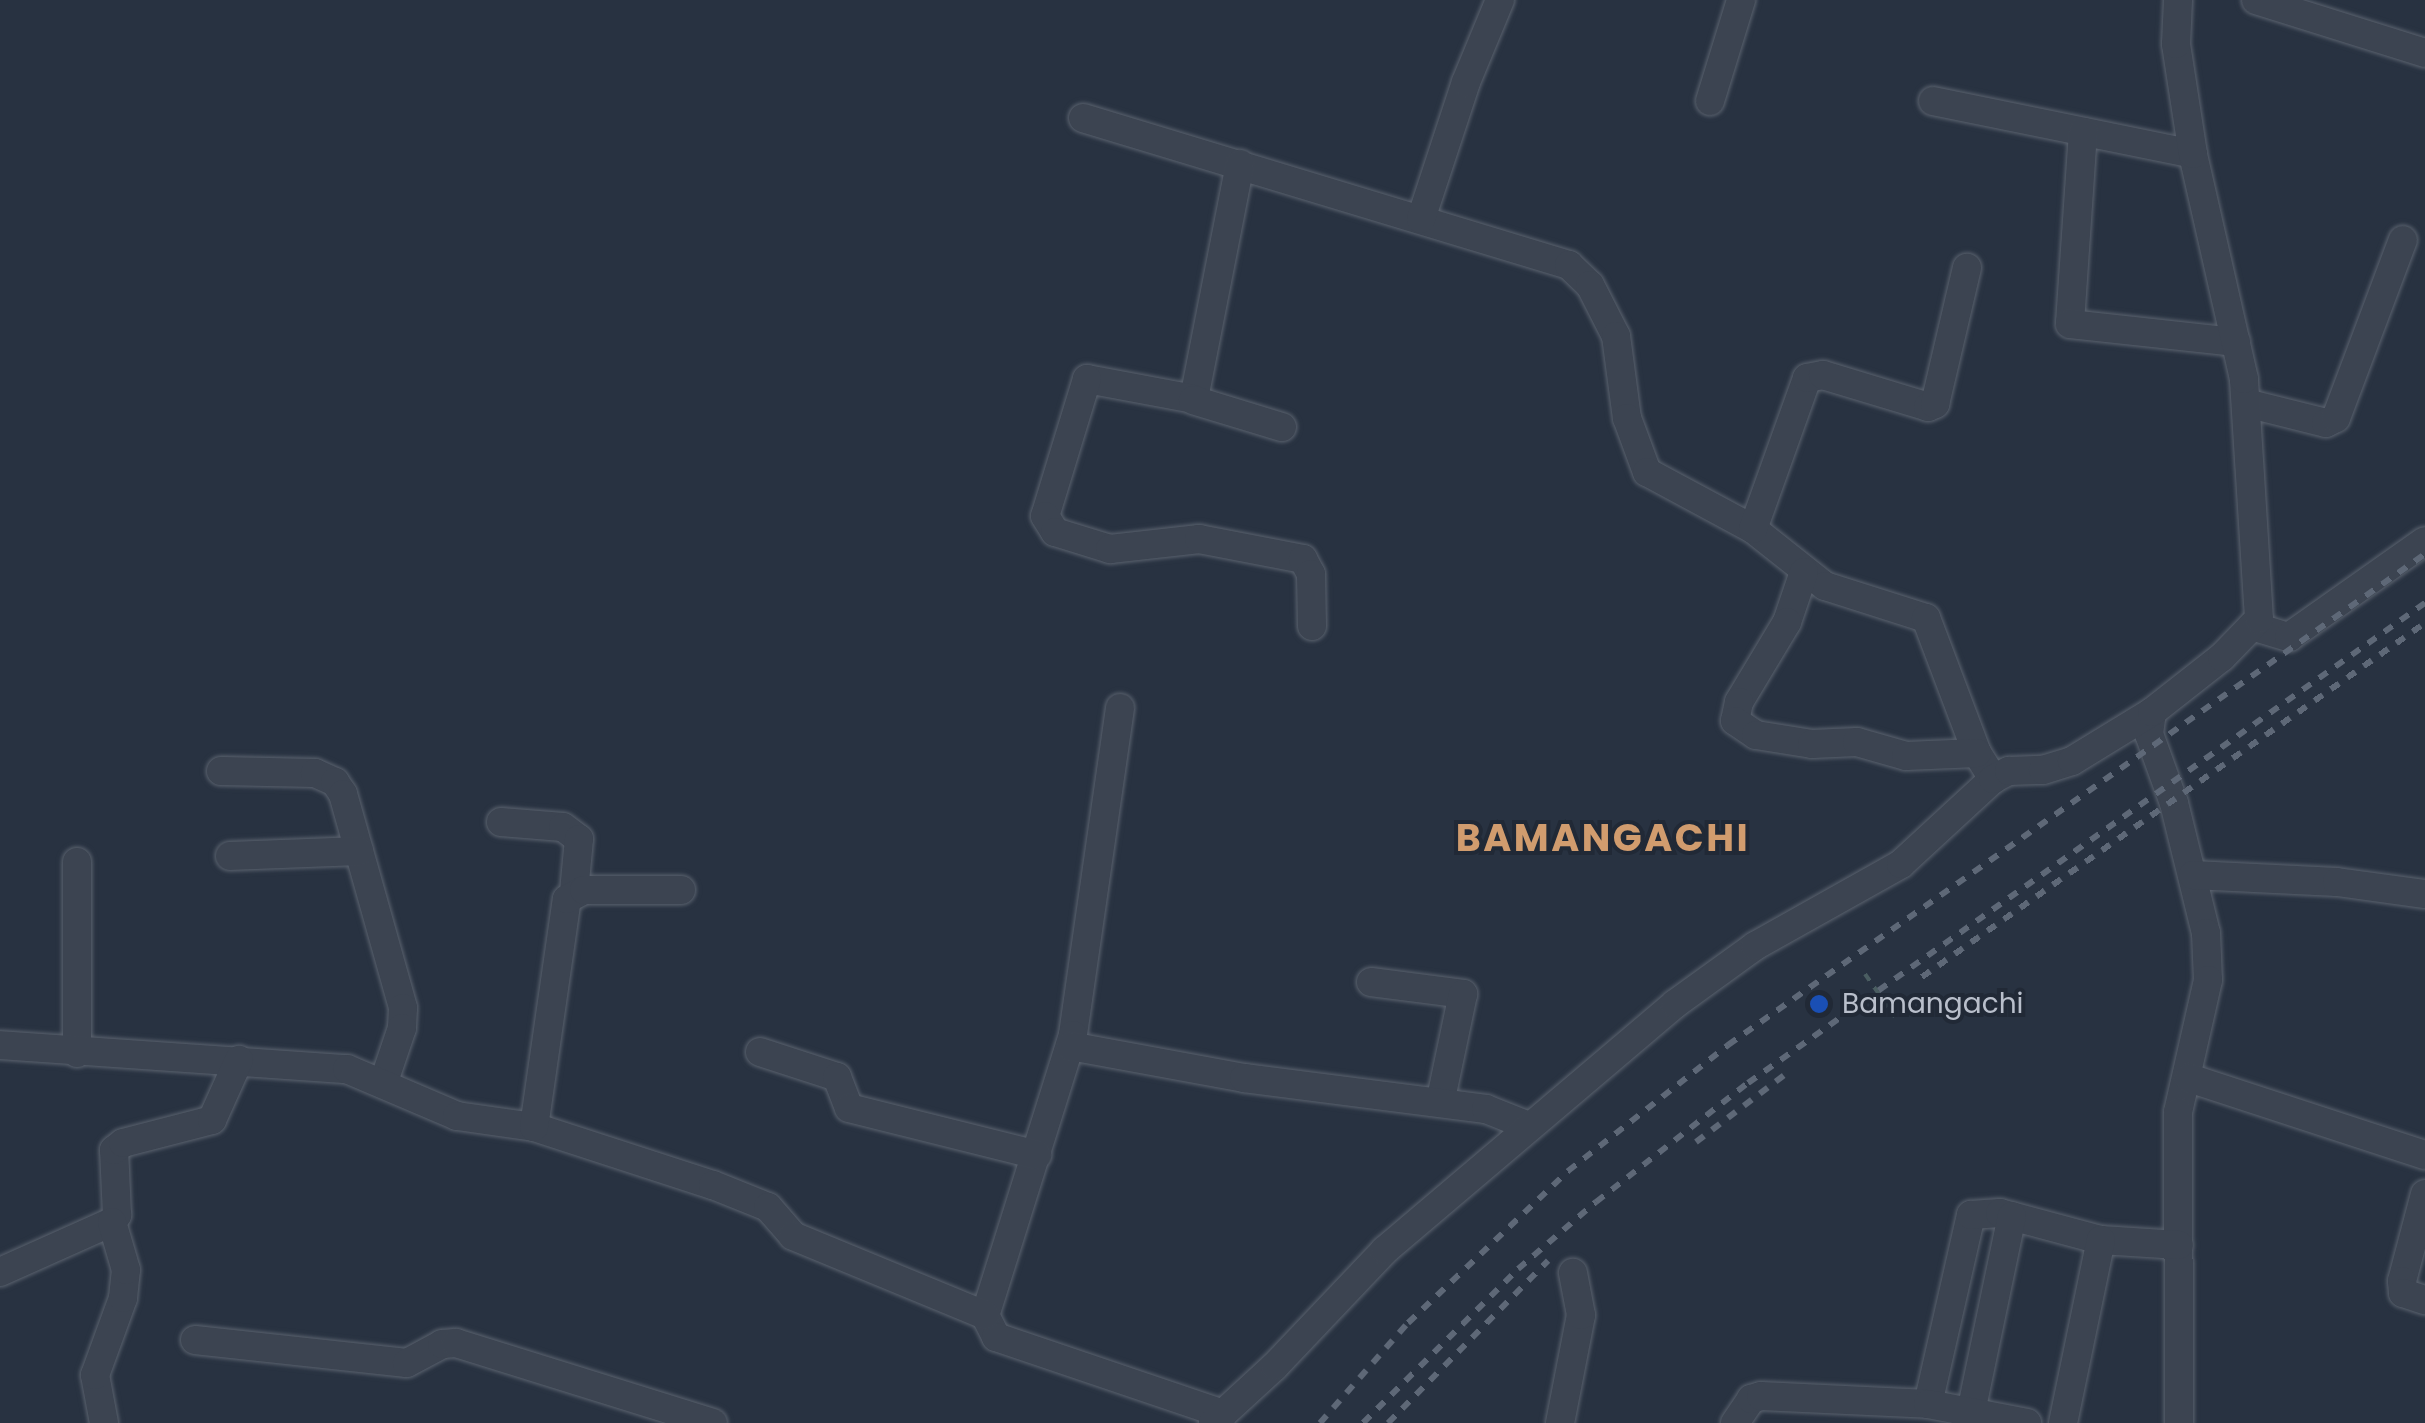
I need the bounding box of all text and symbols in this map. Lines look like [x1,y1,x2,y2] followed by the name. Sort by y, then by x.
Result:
[1456,815,1750,861] district label: BAMANGACHI
[1842,987,2023,1021] place label: Bamangachi
[1806,991,1832,1017] marker: Bamangachi

